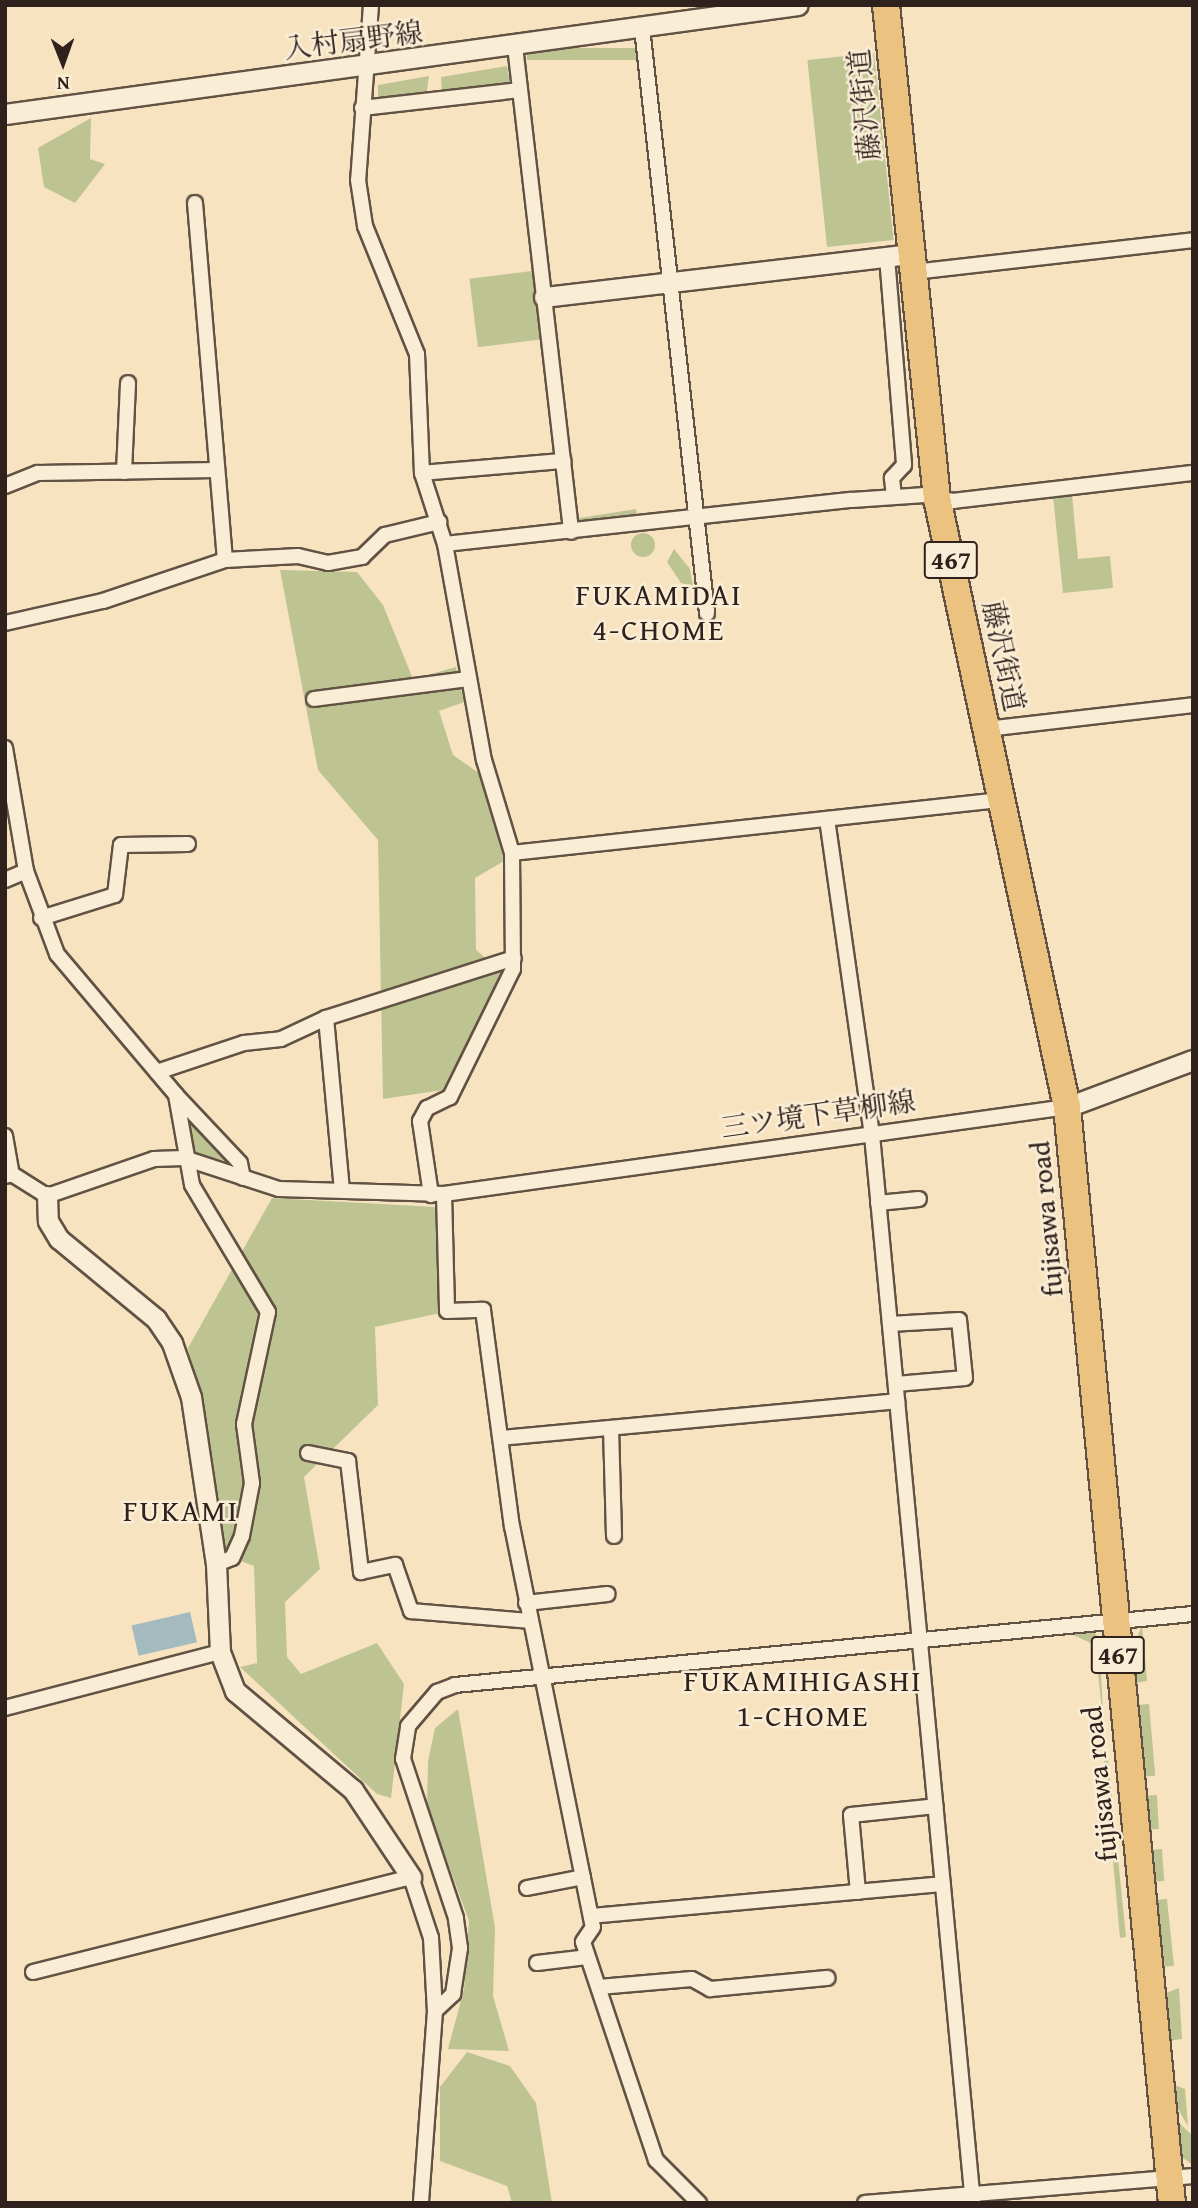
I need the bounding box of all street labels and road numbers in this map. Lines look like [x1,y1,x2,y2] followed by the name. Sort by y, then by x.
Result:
[281,15,425,65] street label: 入村扇野線
[841,48,887,162] street label: 藤沢街道
[923,538,979,582] road number: 467
[976,598,1032,714] street label: 藤沢街道
[719,1084,917,1144] street label: 三ツ境下草柳線
[1022,1140,1070,1298] street label: fujisawa road
[1090,1632,1146,1678] road number: 467
[1074,1705,1124,1863] street label: fujisawa road

